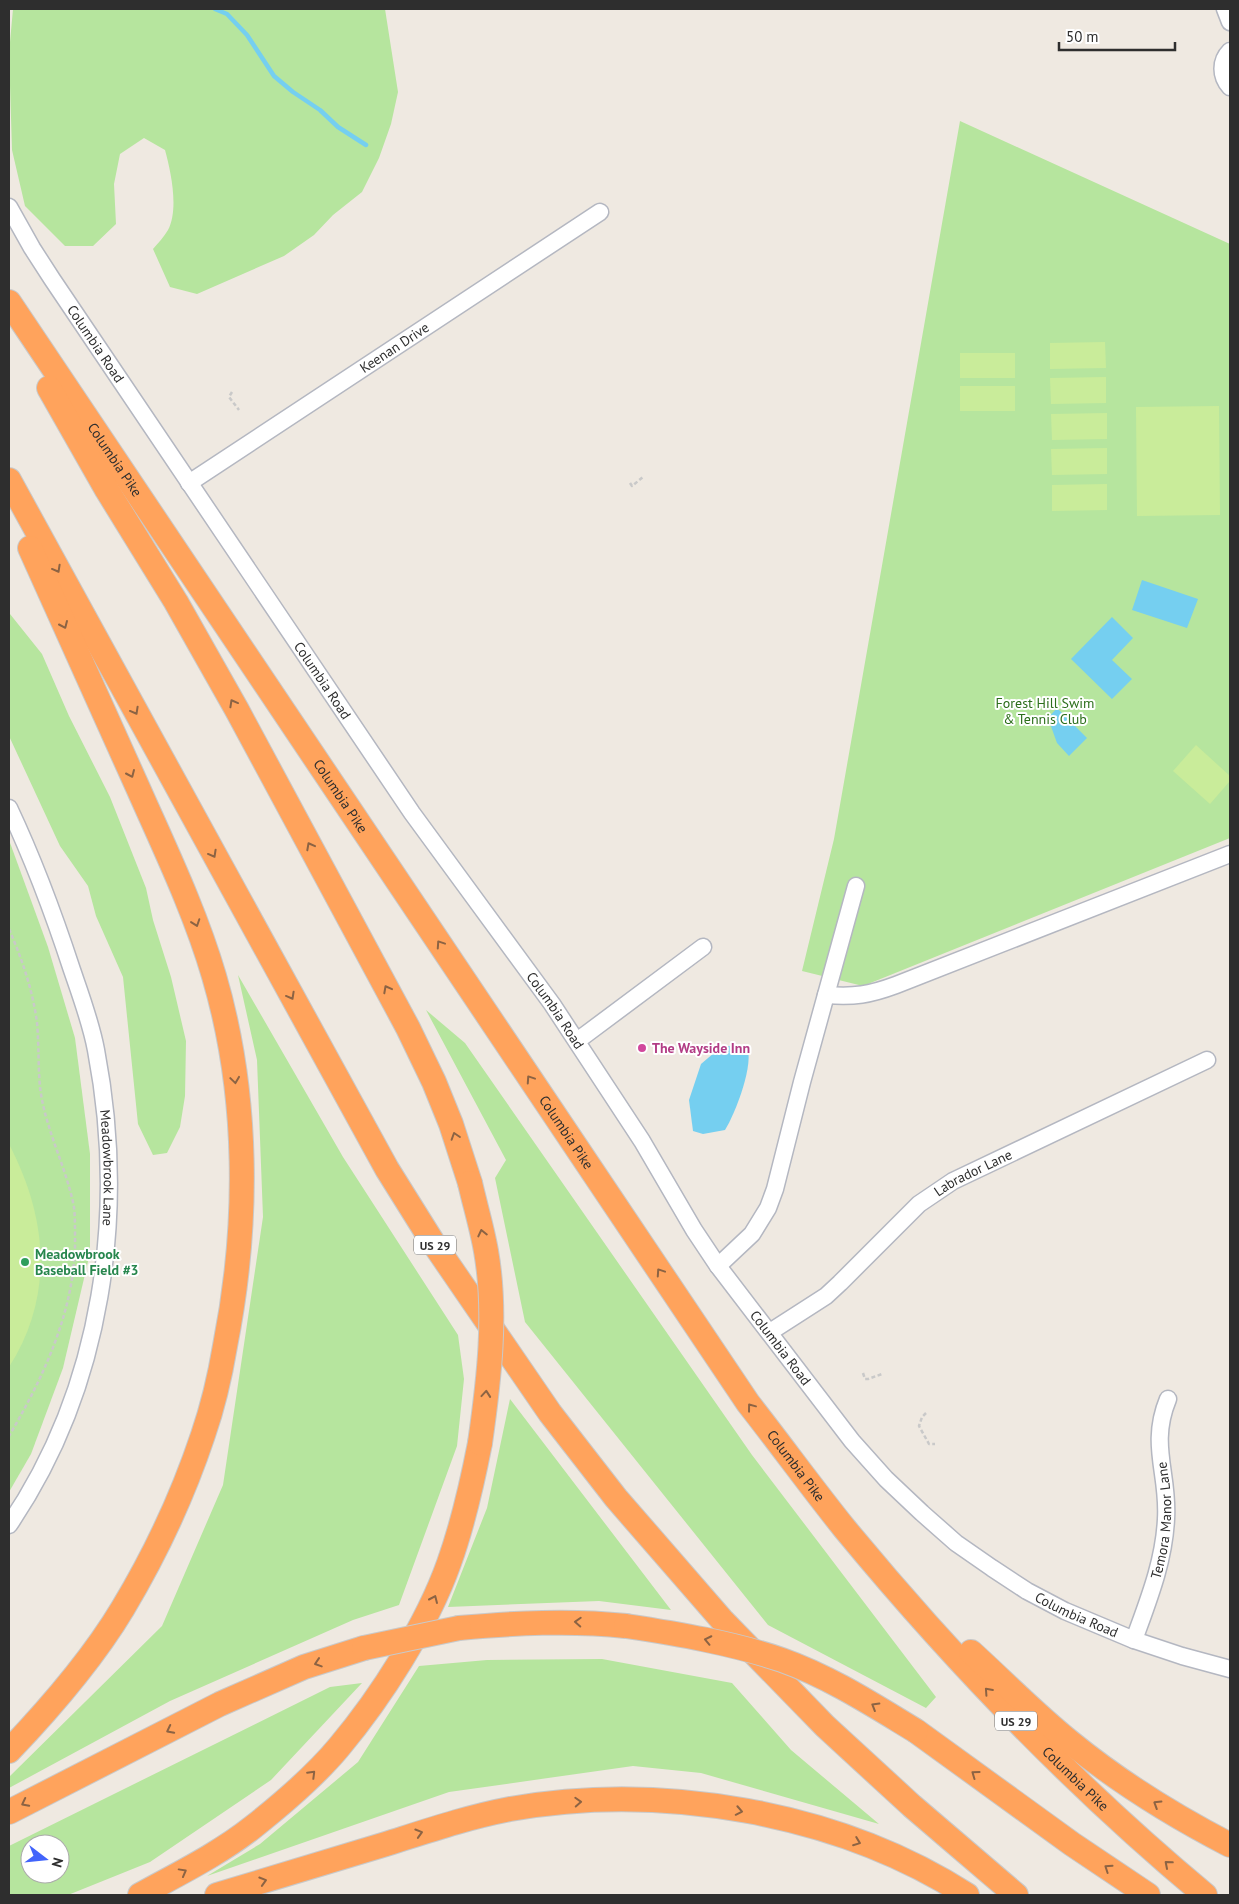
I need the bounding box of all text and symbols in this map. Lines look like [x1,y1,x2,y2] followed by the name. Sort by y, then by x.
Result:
[1059,20,1175,52] scale bar
[1066,27,1099,46] text: 50 m
[63,302,128,386] street label: Columbia Road
[356,318,432,377] street label: Keenan Drive
[84,419,146,500] street label: Columbia Pike
[51,564,61,573] one-way arrow
[58,620,69,629] one-way arrow
[290,638,355,723] street label: Columbia Road
[996,694,1094,728] park label: Forest Hill Swim & Tennis Club
[229,699,239,708] one-way arrow
[129,706,139,715] one-way arrow
[309,756,372,836] street label: Columbia Pike
[125,769,136,778] one-way arrow
[306,842,316,851] one-way arrow
[207,849,217,858] one-way arrow
[190,918,200,926] one-way arrow
[436,941,446,950] one-way arrow
[523,968,588,1053] street label: Columbia Road
[383,985,393,994] one-way arrow
[285,991,295,1000] one-way arrow
[652,1039,750,1057] place label: The Wayside Inn
[636,1042,648,1054] marker: The Wayside Inn
[527,1075,536,1085] one-way arrow
[229,1076,239,1084] one-way arrow
[535,1092,598,1173] street label: Columbia Pike
[96,1109,118,1226] street label: Meadowbrook Lane
[451,1133,461,1141] one-way arrow
[930,1145,1015,1200] street label: Labrador Lane
[477,1228,488,1237] one-way arrow
[414,1236,456,1254] road number: US 29
[35,1245,139,1279] place label: Meadowbrook Baseball Field #3
[19,1256,31,1268] marker: Meadowbrook Baseball Field #3
[656,1269,666,1278] one-way arrow
[746,1307,815,1389] street label: Columbia Road
[481,1390,492,1398] one-way arrow
[748,1403,757,1413] one-way arrow
[763,1426,829,1505] street label: Columbia Pike
[1147,1461,1175,1581] street label: Temora Manor Lane
[1032,1588,1121,1641] street label: Columbia Road
[427,1595,438,1604] one-way arrow
[574,1617,582,1627] one-way arrow
[704,1636,713,1646] one-way arrow
[314,1657,322,1667] one-way arrow
[985,1687,994,1696] one-way arrow
[871,1703,880,1713] one-way arrow
[995,1712,1037,1730] road number: US 29
[166,1724,175,1734] one-way arrow
[1039,1743,1113,1815] street label: Columbia Pike
[306,1771,315,1780] one-way arrow
[971,1771,981,1780] one-way arrow
[21,1797,30,1807] one-way arrow
[574,1797,582,1808] one-way arrow
[1154,1801,1163,1810] one-way arrow
[735,1805,744,1815] one-way arrow
[414,1829,422,1839] one-way arrow
[20,1834,70,1884] north arrow
[852,1836,860,1846] one-way arrow
[48,1856,67,1869] text: N
[1165,1861,1174,1869] one-way arrow
[1104,1865,1114,1874] one-way arrow
[177,1868,186,1878] one-way arrow
[259,1877,267,1887] one-way arrow

